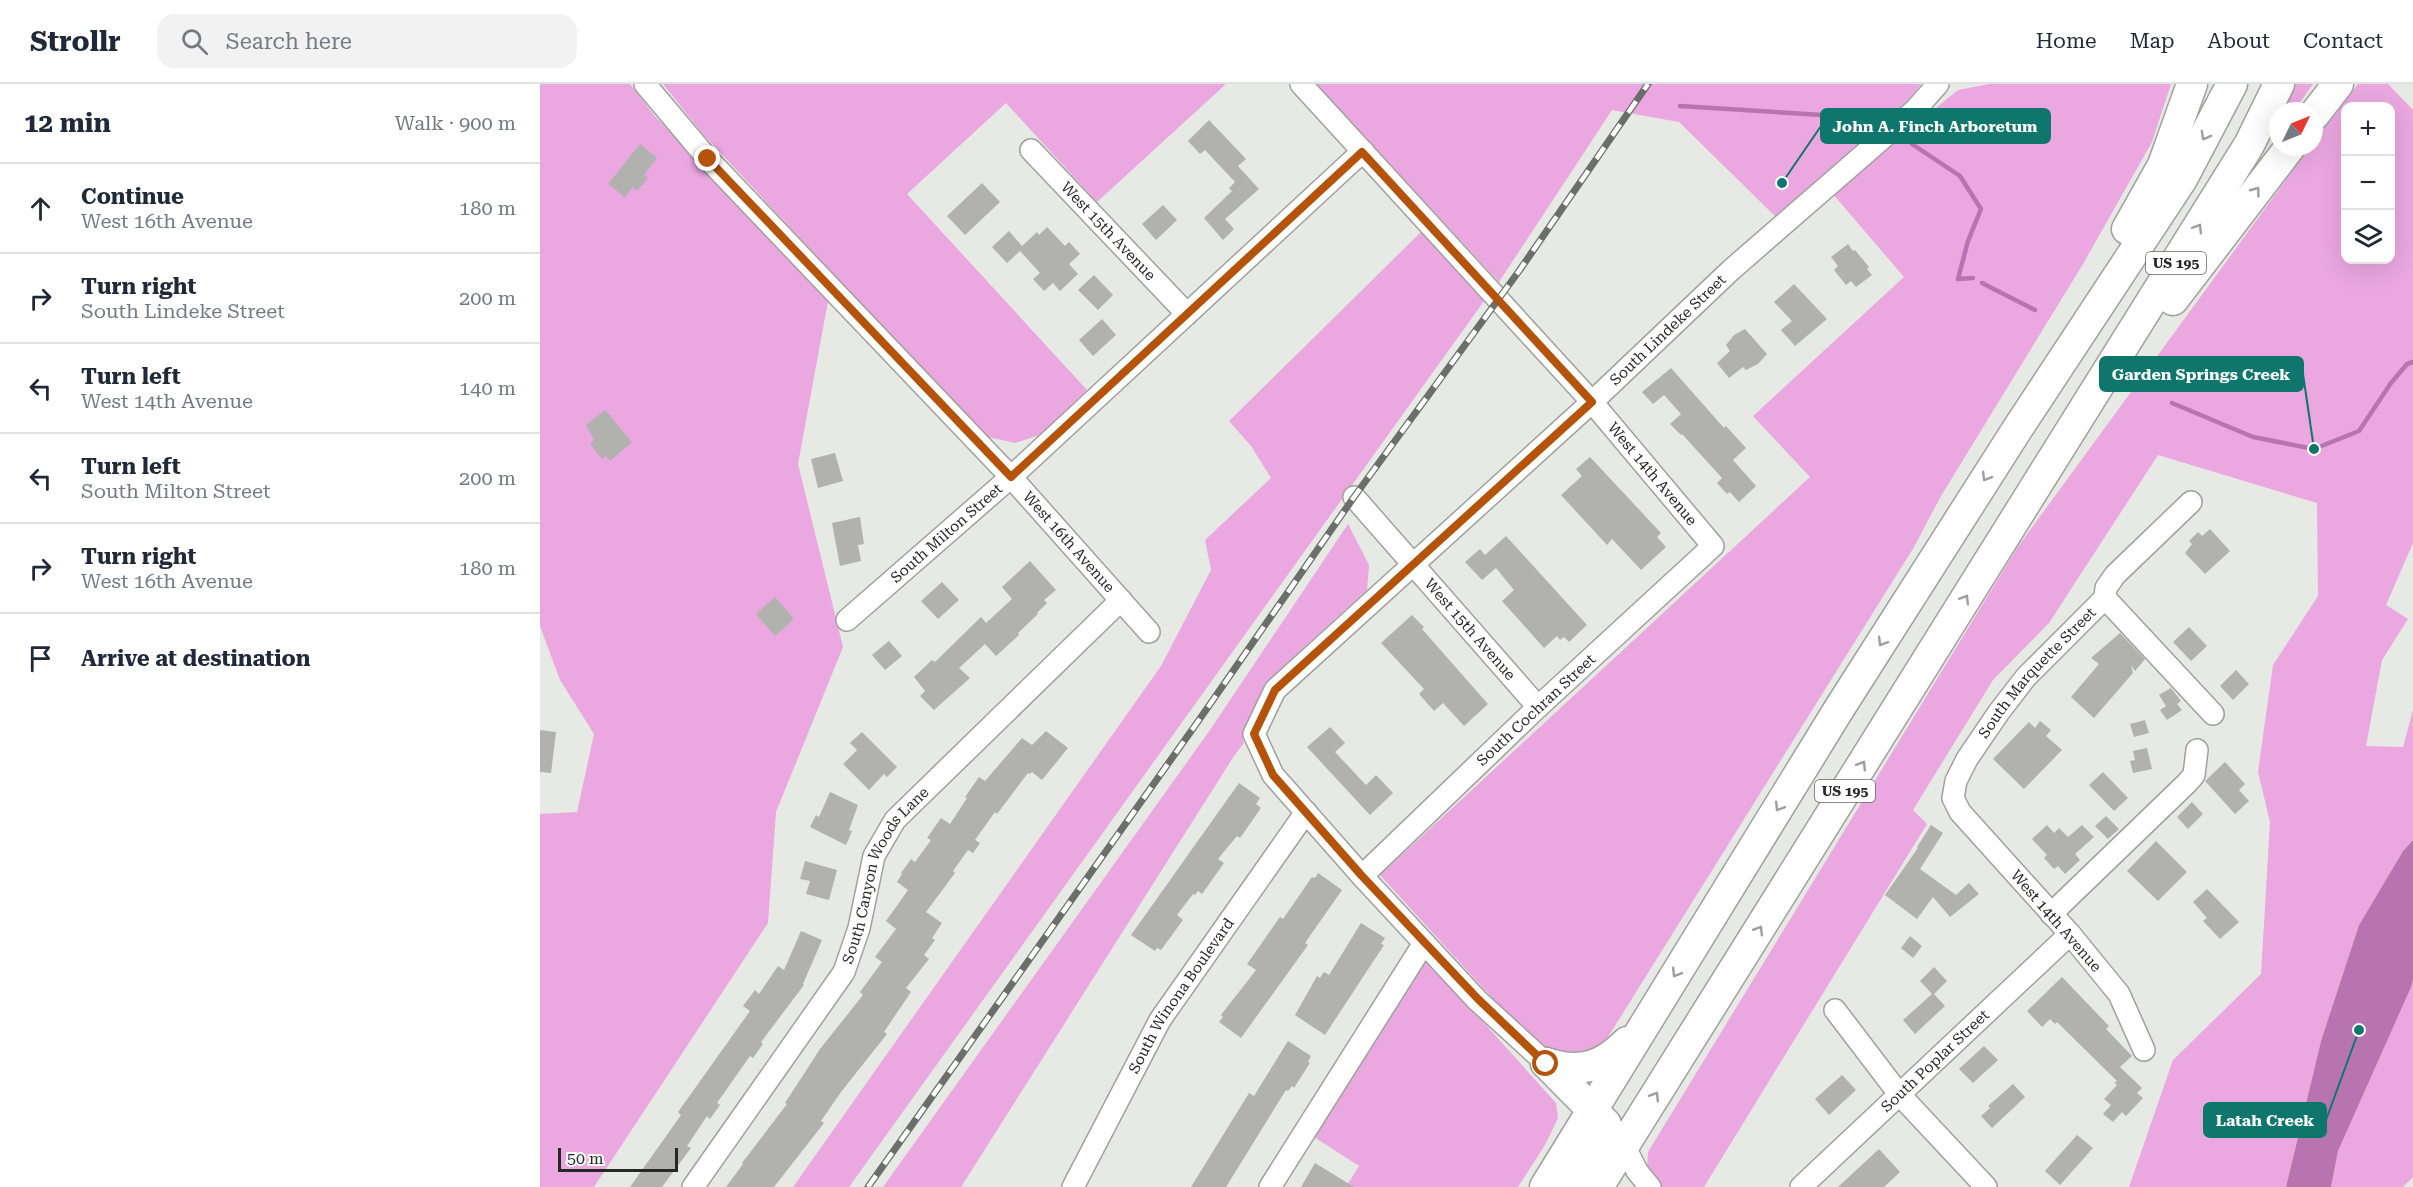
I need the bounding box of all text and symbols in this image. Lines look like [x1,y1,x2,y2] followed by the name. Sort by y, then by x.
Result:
[157,14,577,68] search box
[30,25,121,58] text: Strollr
[178,25,211,58] icon: search
[226,29,352,54] text: Search here
[2036,29,2097,53] text: Home
[2130,29,2175,53] text: Map
[2208,29,2270,53] text: About
[2303,29,2383,53] text: Contact
[2269,102,2323,156] north arrow
[2341,102,2395,264] map controls
[2341,102,2395,156] button: +
[24,108,111,138] text: 12 min
[1821,109,2050,143] callout: John A. Finch Arboretum
[395,111,516,135] text: Walk · 900 m
[1832,117,2038,136] text: John A. Finch Arboretum
[2201,129,2212,140] one-way arrow
[694,145,720,171] route end
[2341,156,2395,210] button: −
[1057,178,1159,284] street label: West 15th Avenue
[81,184,184,209] text: Continue
[2249,187,2260,198] one-way arrow
[24,192,57,225] icon: ahead
[459,196,516,220] text: 180 m
[81,209,253,233] text: West 16th Avenue
[2341,210,2395,264] button: layers
[2190,224,2202,234] one-way arrow
[2146,252,2206,274] road number: US 195
[1606,271,1730,389] street label: South Lindeke Street
[81,274,196,299] text: Turn right
[24,282,57,315] icon: right
[459,286,516,310] text: 200 m
[81,299,285,323] text: South Lindeke Street
[2100,357,2303,391] callout: Garden Springs Creek
[81,364,181,389] text: Turn left
[2112,365,2290,384] text: Garden Springs Creek
[24,372,57,405] icon: left
[459,376,516,400] text: 140 m
[81,389,253,413] text: West 14th Avenue
[1604,419,1701,529] street label: West 14th Avenue
[81,454,181,479] text: Turn left
[24,462,57,495] icon: left
[459,466,516,490] text: 200 m
[1982,471,1994,481] one-way arrow
[81,479,270,503] text: South Milton Street
[887,479,1006,587] street label: South Milton Street
[1019,488,1118,596] street label: West 16th Avenue
[81,544,196,569] text: Turn right
[24,552,57,585] icon: right
[459,556,516,580] text: 180 m
[81,569,253,593] text: West 16th Avenue
[1421,575,1519,684] street label: West 15th Avenue
[1957,595,1969,605] one-way arrow
[1975,603,2100,742] street label: South Marquette Street
[1877,636,1889,646] one-way arrow
[24,642,57,675] icon: arrive
[81,646,310,671] text: Arrive at destination
[1473,650,1599,770] street label: South Cochran Street
[1854,761,1866,771] one-way arrow
[1815,780,1875,802] road number: US 195
[838,783,933,966] street label: South Canyon Woods Lane
[1774,801,1786,811] one-way arrow
[2007,866,2105,976] street label: West 14th Avenue
[1125,914,1238,1077] street label: South Winona Boulevard
[1751,926,1763,936] one-way arrow
[1672,967,1684,977] one-way arrow
[1877,1006,1993,1116] street label: South Poplar Street
[1532,1050,1558,1076] route start
[1648,1092,1660,1102] one-way arrow
[2204,1103,2326,1137] callout: Latah Creek
[2216,1111,2314,1130] text: Latah Creek
[558,1145,678,1172] scale bar
[567,1149,604,1168] text: 50 m

